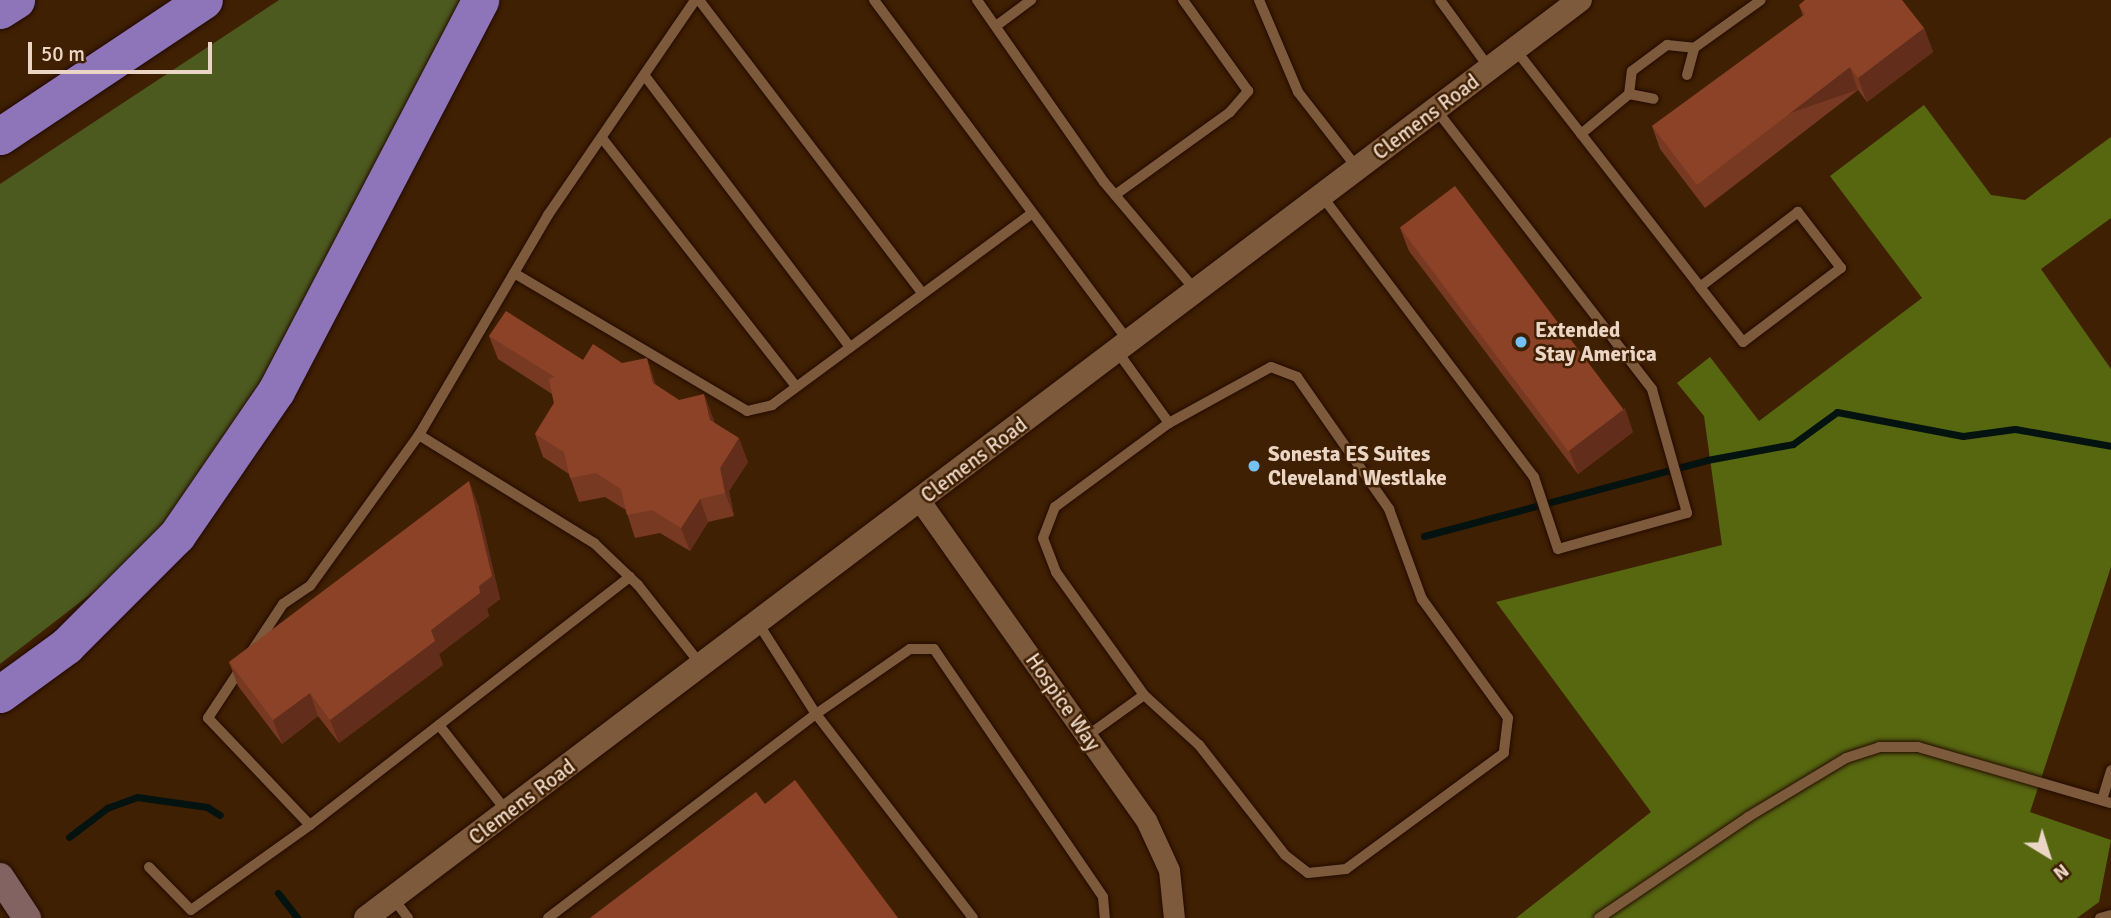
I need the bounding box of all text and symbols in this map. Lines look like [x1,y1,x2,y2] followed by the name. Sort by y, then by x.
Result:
[32,28,215,72] scale bar
[41,41,85,67] text: 50 m
[1368,69,1484,165] street label: Clemens Road
[1535,317,1657,367] place label: Extended Stay America
[1513,334,1529,350] marker: Extended Stay America
[916,412,1032,508] street label: Clemens Road
[1268,441,1447,491] place label: Sonesta ES Suites Cleveland Westlake
[1246,458,1262,474] marker: Sonesta ES Suites Cleveland Westlake
[1020,648,1106,756] street label: Hospice Way
[464,754,580,850] street label: Clemens Road
[2013,820,2083,890] north arrow
[2048,858,2074,885] text: N

